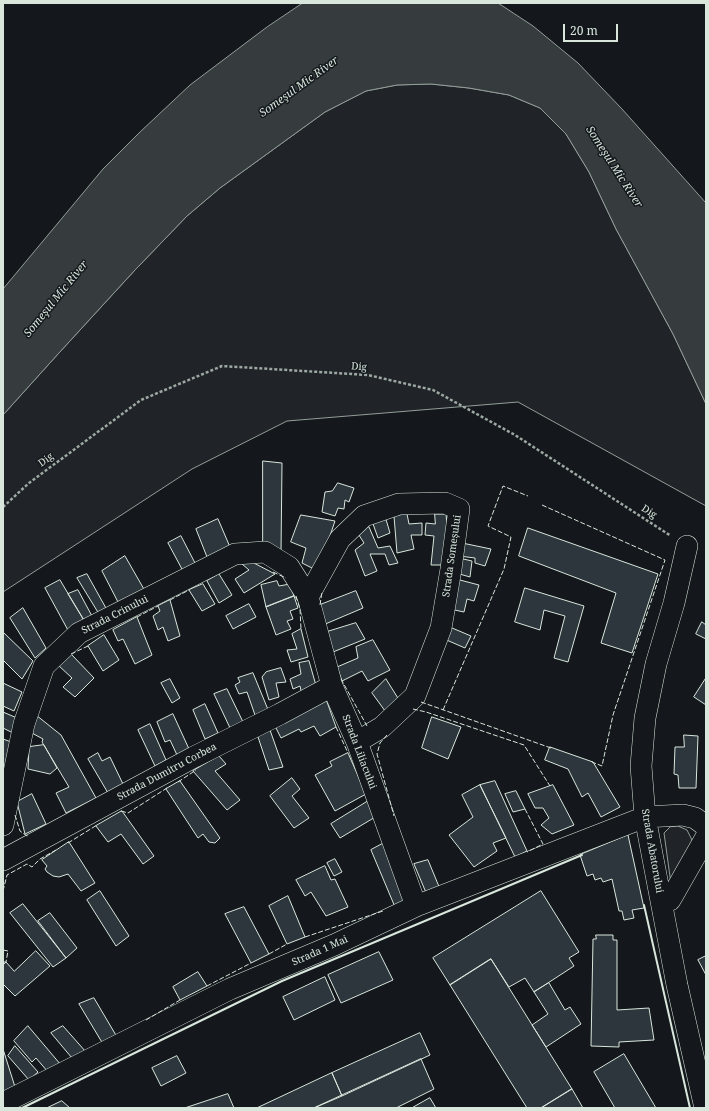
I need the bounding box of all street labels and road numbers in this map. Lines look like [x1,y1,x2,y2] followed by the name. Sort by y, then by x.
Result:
[351,360,367,374] street label: Dig
[36,450,56,470] street label: Dig
[639,503,659,521] street label: Dig
[440,514,464,598] street label: Strada Someșului
[80,593,150,637] street label: Strada Crinului
[339,713,379,791] street label: Strada Liliacului
[115,741,219,803] street label: Strada Dumitru Corbea
[639,808,665,894] street label: Strada Abatorului
[290,933,350,969] street label: Strada 1 Mai

